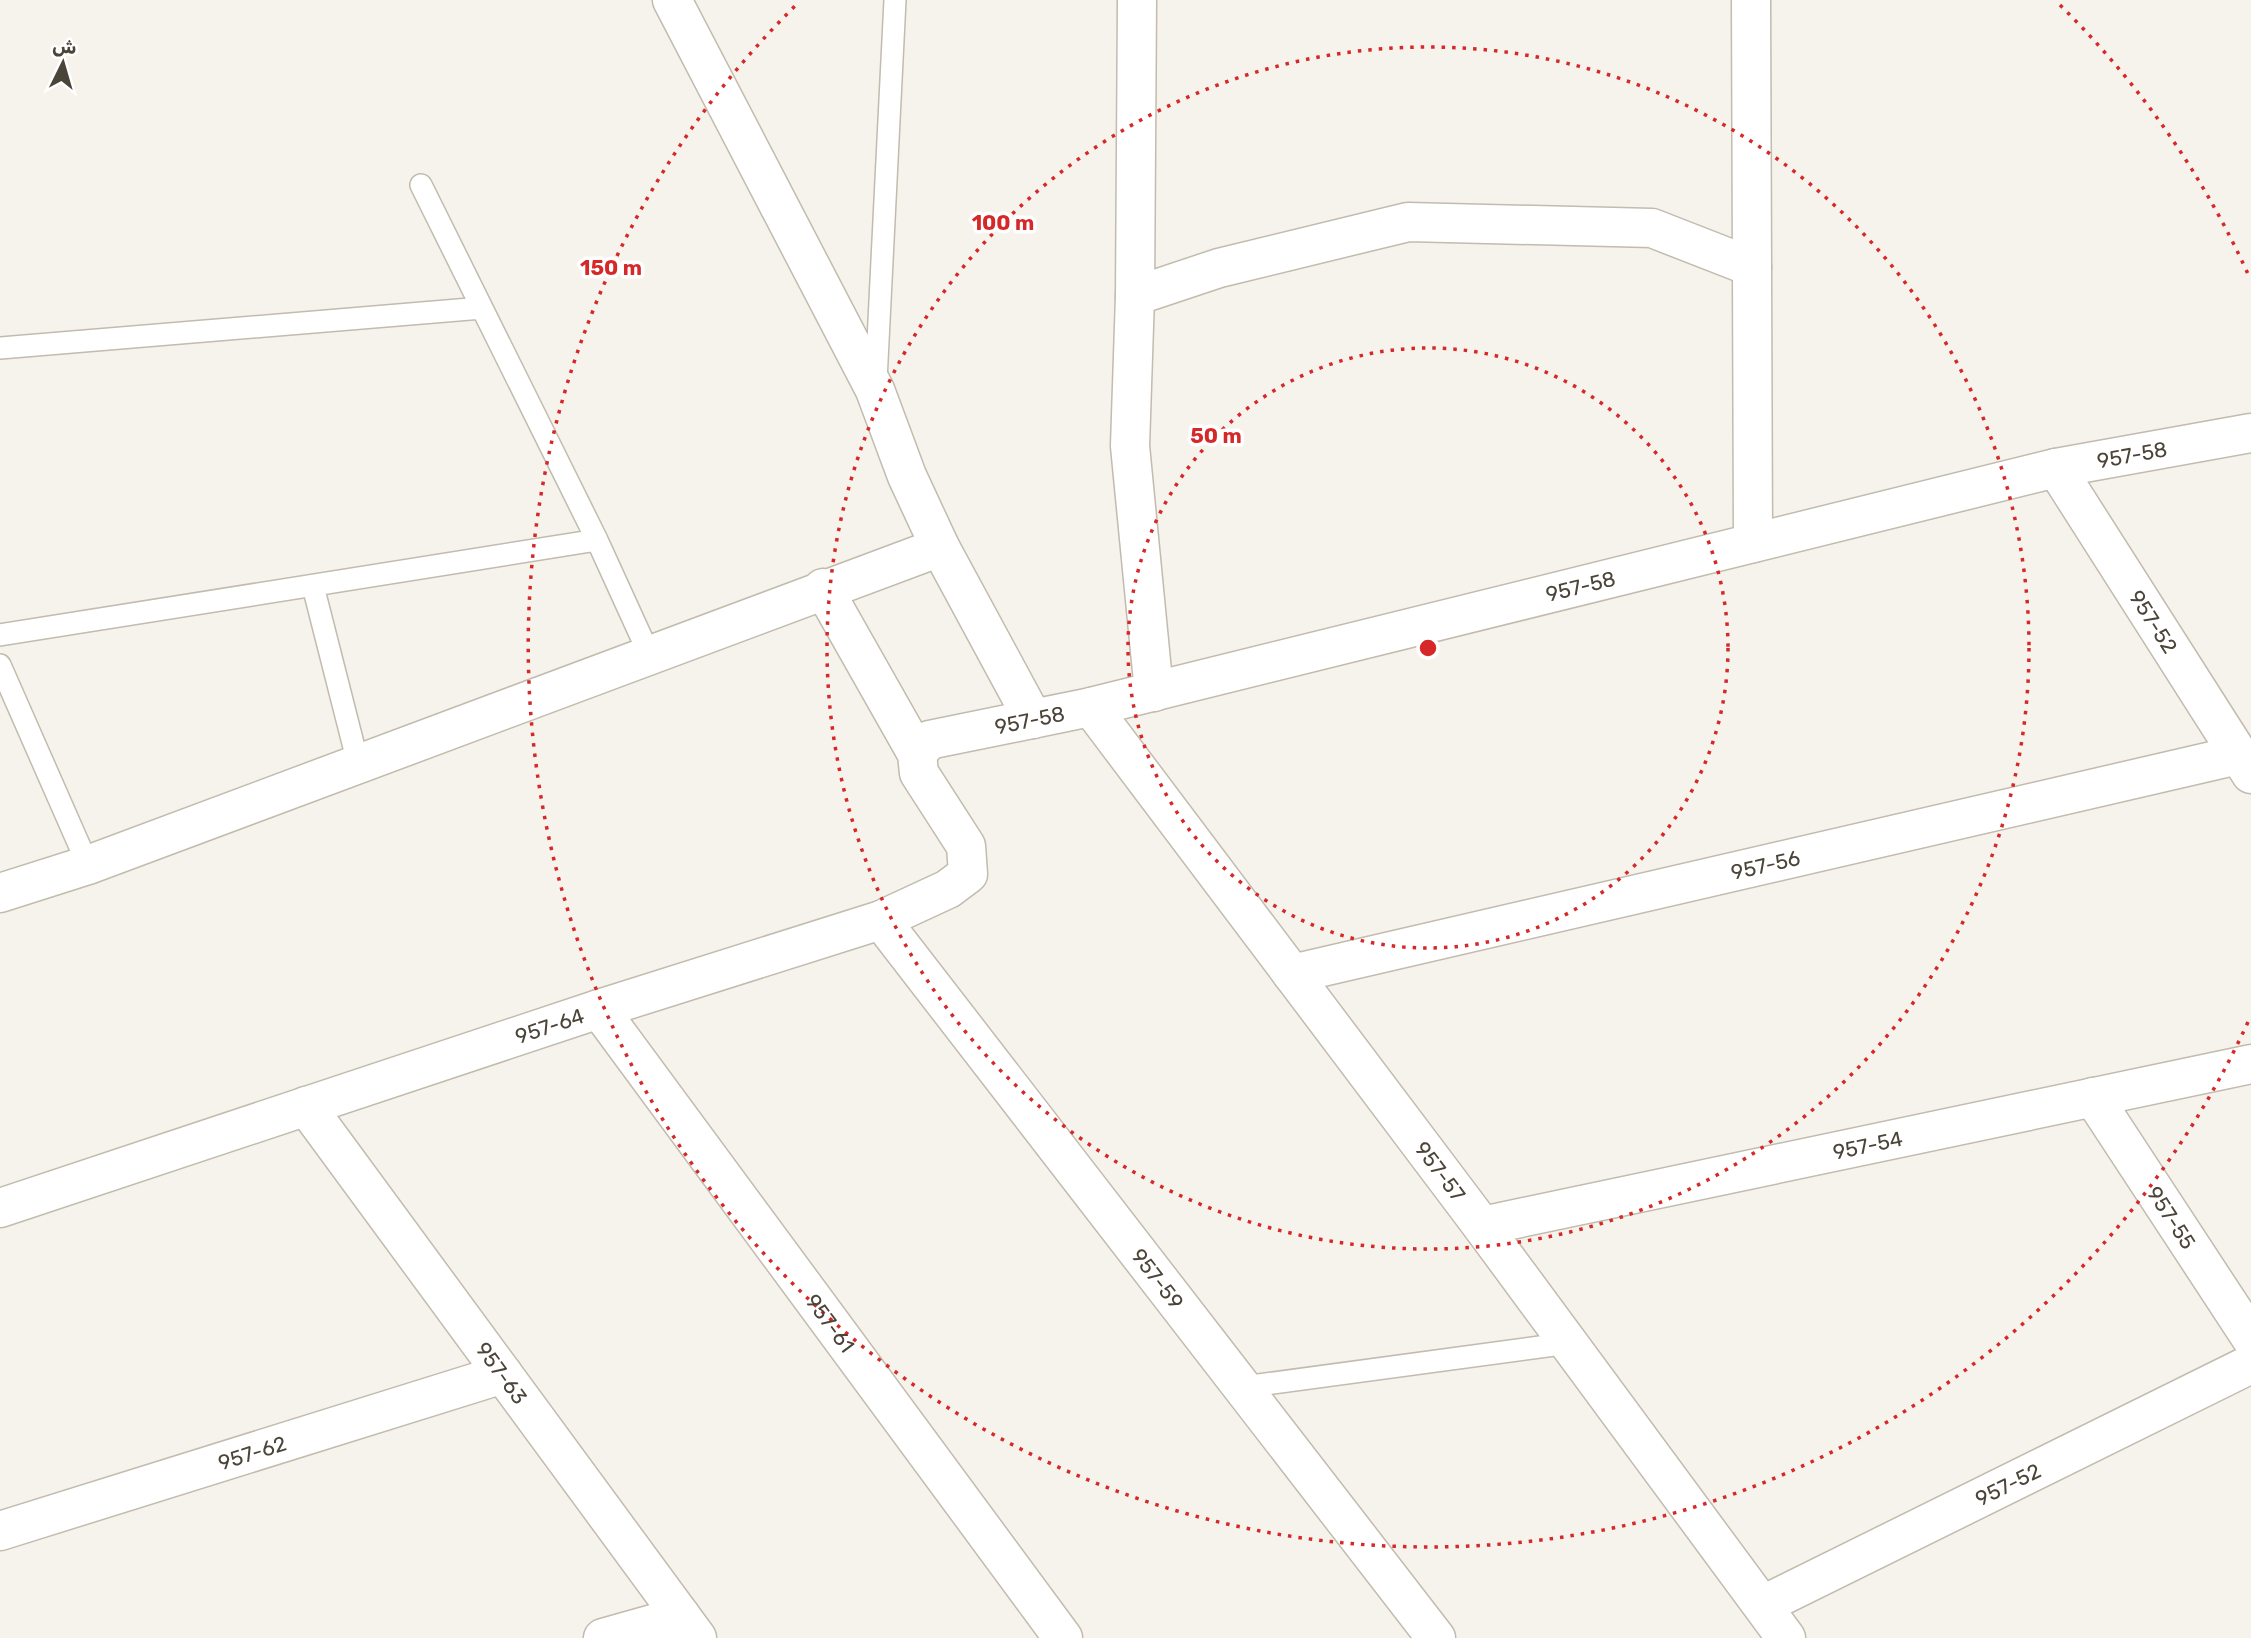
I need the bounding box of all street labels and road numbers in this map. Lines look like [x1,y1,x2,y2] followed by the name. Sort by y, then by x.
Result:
[2095,436,2169,473] street label: 957-58
[1543,565,1618,606] street label: 957-58
[2125,585,2183,658] street label: 957-52
[992,700,1067,739] street label: 957-58
[1728,844,1802,884] street label: 957-56
[512,1002,587,1048] street label: 957-64
[1830,1125,1905,1164] street label: 957-54
[1410,1136,1471,1206] street label: 957-57
[2142,1181,2202,1254] street label: 957-55
[1127,1243,1189,1314] street label: 957-59
[801,1289,860,1357] street label: 957-61
[471,1337,533,1409] street label: 957-63
[215,1430,289,1475] street label: 957-62
[1971,1457,2045,1511] street label: 957-52

